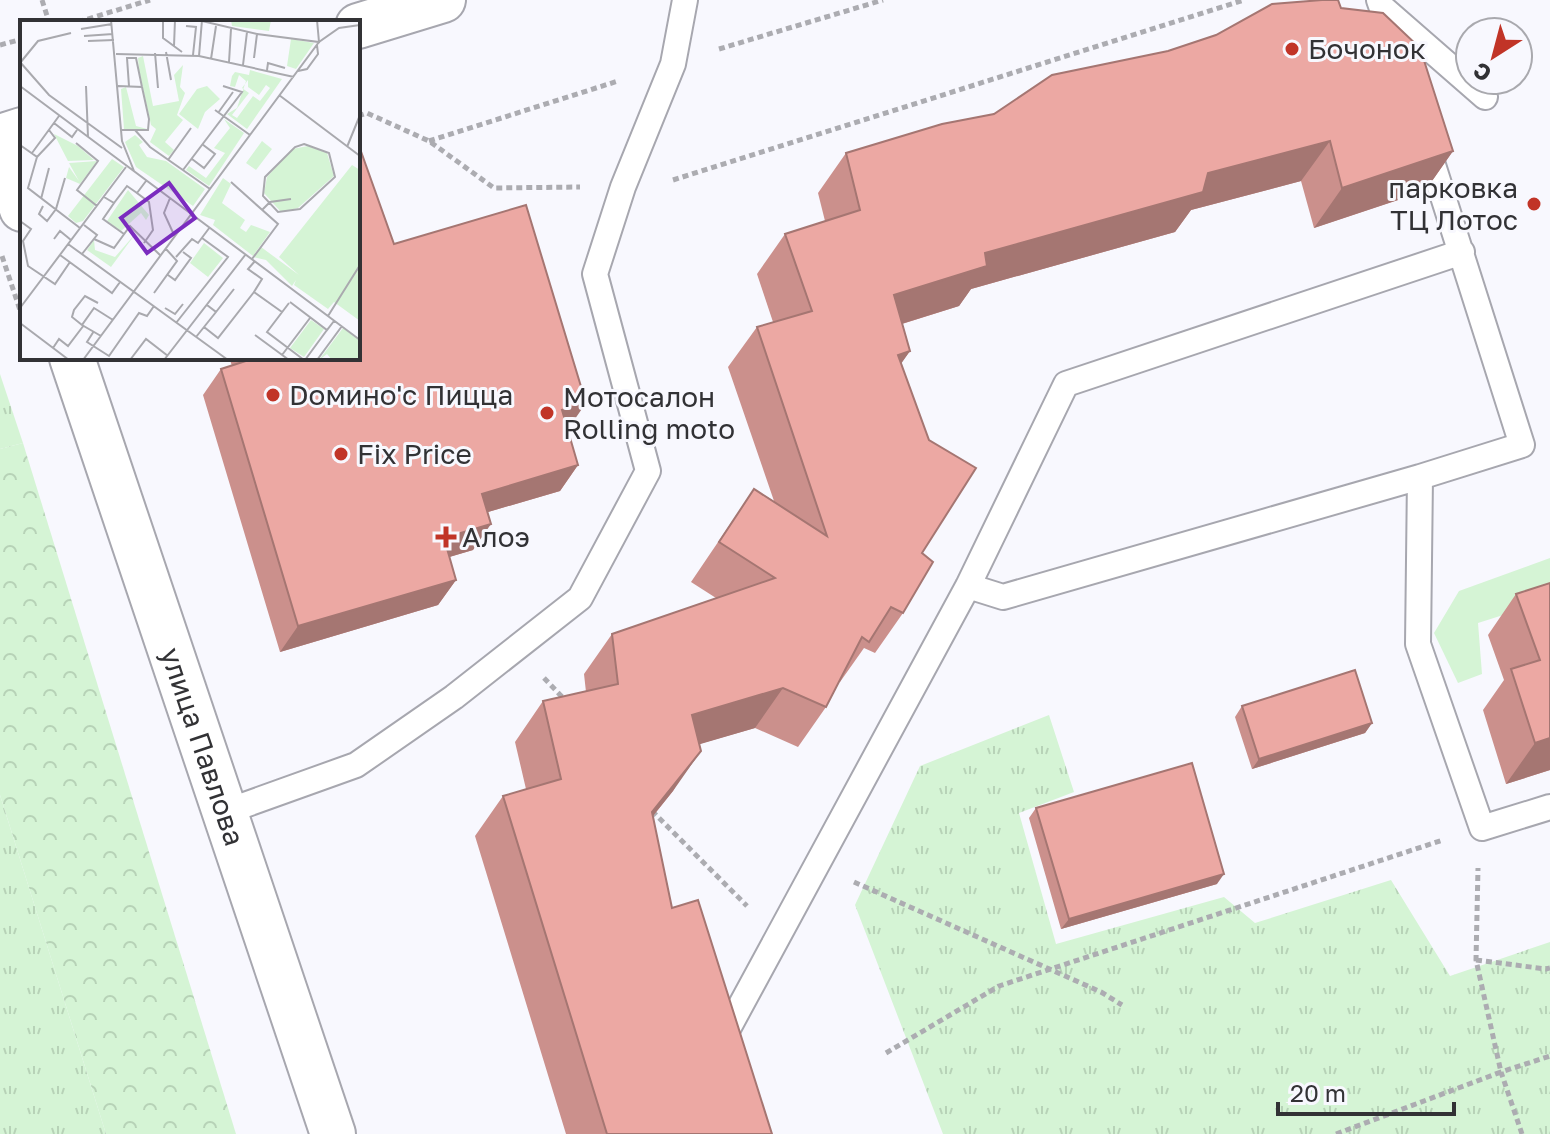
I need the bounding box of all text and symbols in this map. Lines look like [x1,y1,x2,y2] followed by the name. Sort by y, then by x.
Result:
[1454,16,1534,96] north arrow
[20,20,360,360] inset map
[1308,32,1426,65] place label: Бочонок
[1283,40,1301,58] marker: Бочонок
[1468,57,1496,88] text: С
[1388,171,1518,236] place label: парковка ТЦ Лотос
[1525,195,1543,213] marker: парковка ТЦ Лотос
[289,378,513,411] place label: Doмино'с Пицца
[563,380,735,445] place label: Мотосалон Rolling moto
[264,386,282,404] marker: Doмино'с Пицца
[538,404,556,422] marker: Мотосалон Rolling moto
[357,437,472,470] place label: Fix Price
[332,445,350,463] marker: Fix Price
[462,520,530,553] place label: Алоэ
[437,528,455,546] marker: Алоэ
[155,643,252,850] street label: улица Павлова
[1278,1066,1454,1116] scale bar
[1290,1078,1346,1107] text: 20 m

